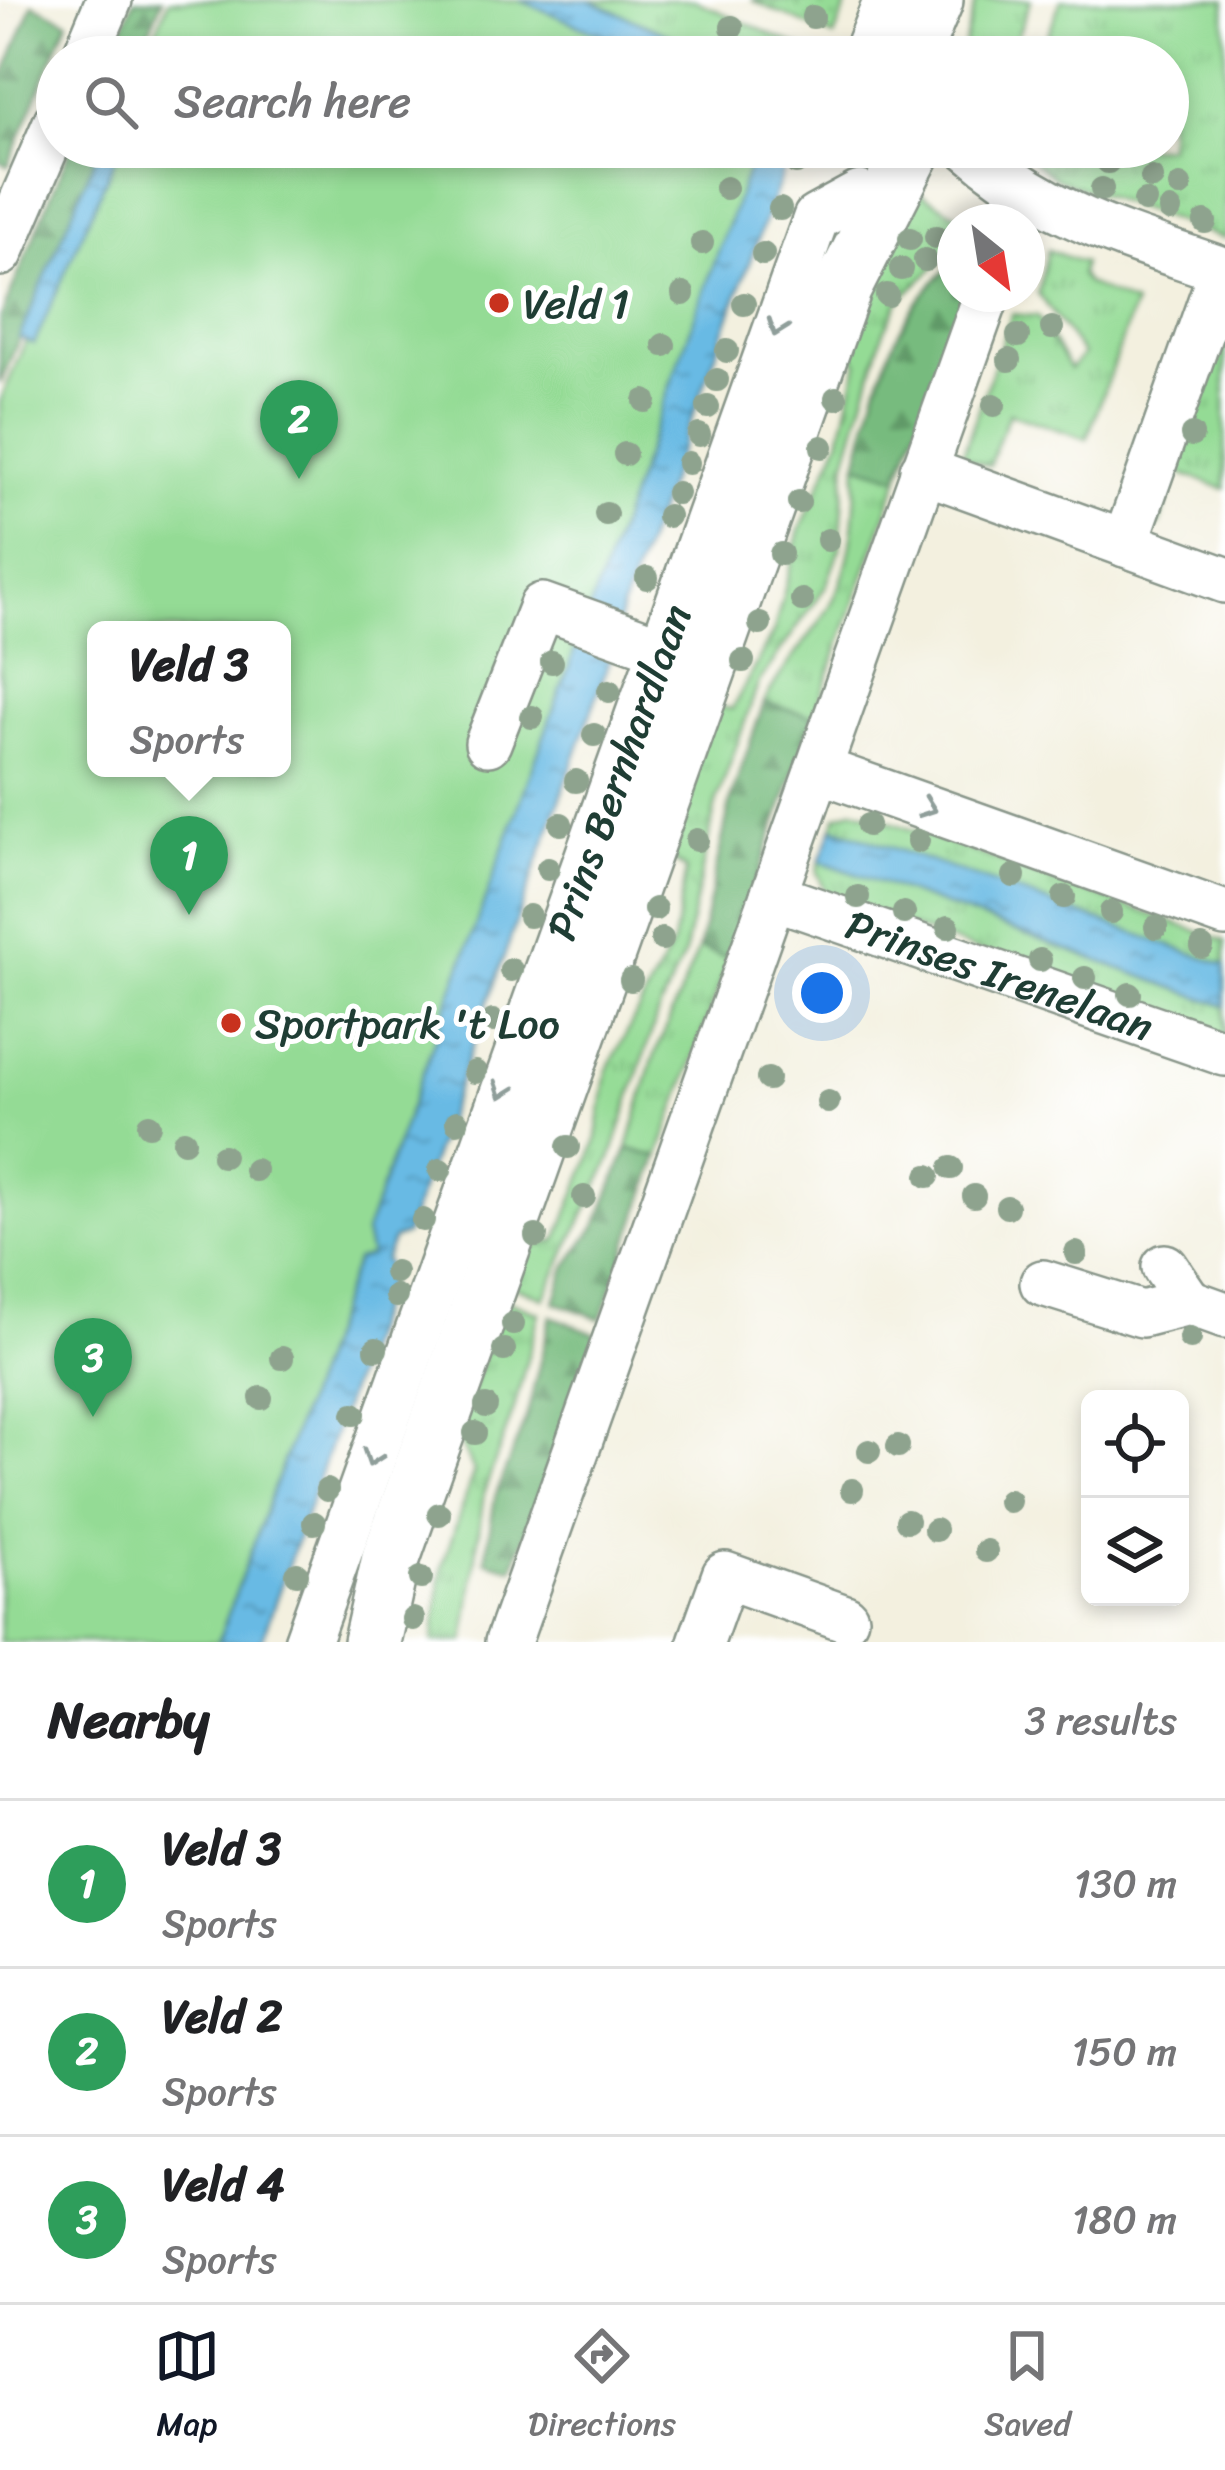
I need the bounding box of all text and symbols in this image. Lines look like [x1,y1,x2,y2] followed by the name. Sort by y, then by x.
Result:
[36,36,1189,168] search box
[174,62,411,142] text: Search here
[78,69,144,135] icon: search
[937,204,1045,312] north arrow
[523,267,629,341] place label: Veld 1
[486,290,512,316] marker: Veld 1
[767,316,791,337] one-way arrow
[260,380,338,479] pin: 2
[525,594,713,951] street label: Prins Bernhardlaan
[87,621,291,777] popup
[129,625,249,705] text: Veld 3
[129,705,244,774] text: Sports
[916,794,937,818] one-way arrow
[150,816,228,915] pin: 1
[835,888,1163,1063] street label: Prinses Irenelaan
[792,963,852,1023] your location
[255,987,560,1061] place label: Sportpark 't Loo
[218,1010,244,1036] marker: Sportpark 't Loo
[493,1079,517,1100] one-way arrow
[54,1318,132,1417] pin: 3
[1081,1390,1189,1606] map controls
[1081,1390,1189,1498] button: locate
[362,1446,386,1467] one-way arrow
[1081,1498,1189,1606] button: layers
[48,1675,209,1765] text: Nearby
[1024,1686,1177,1755] text: 3 results
[162,1809,281,1889] text: Veld 3
[79,1849,95,1918] text: 1
[1074,1849,1177,1918] text: 130 m
[162,1889,277,1958] text: Sports
[162,1977,282,2057] text: Veld 2
[76,2017,98,2086] text: 2
[1072,2017,1177,2086] text: 150 m
[162,2057,277,2126] text: Sports
[162,2145,285,2225] text: Veld 4
[76,2185,98,2254] text: 3
[1072,2185,1177,2254] text: 180 m
[162,2225,277,2294] text: Sports
[154,2323,220,2453] tab: Map
[528,2323,676,2453] tab: Directions
[984,2323,1071,2453] tab: Saved

